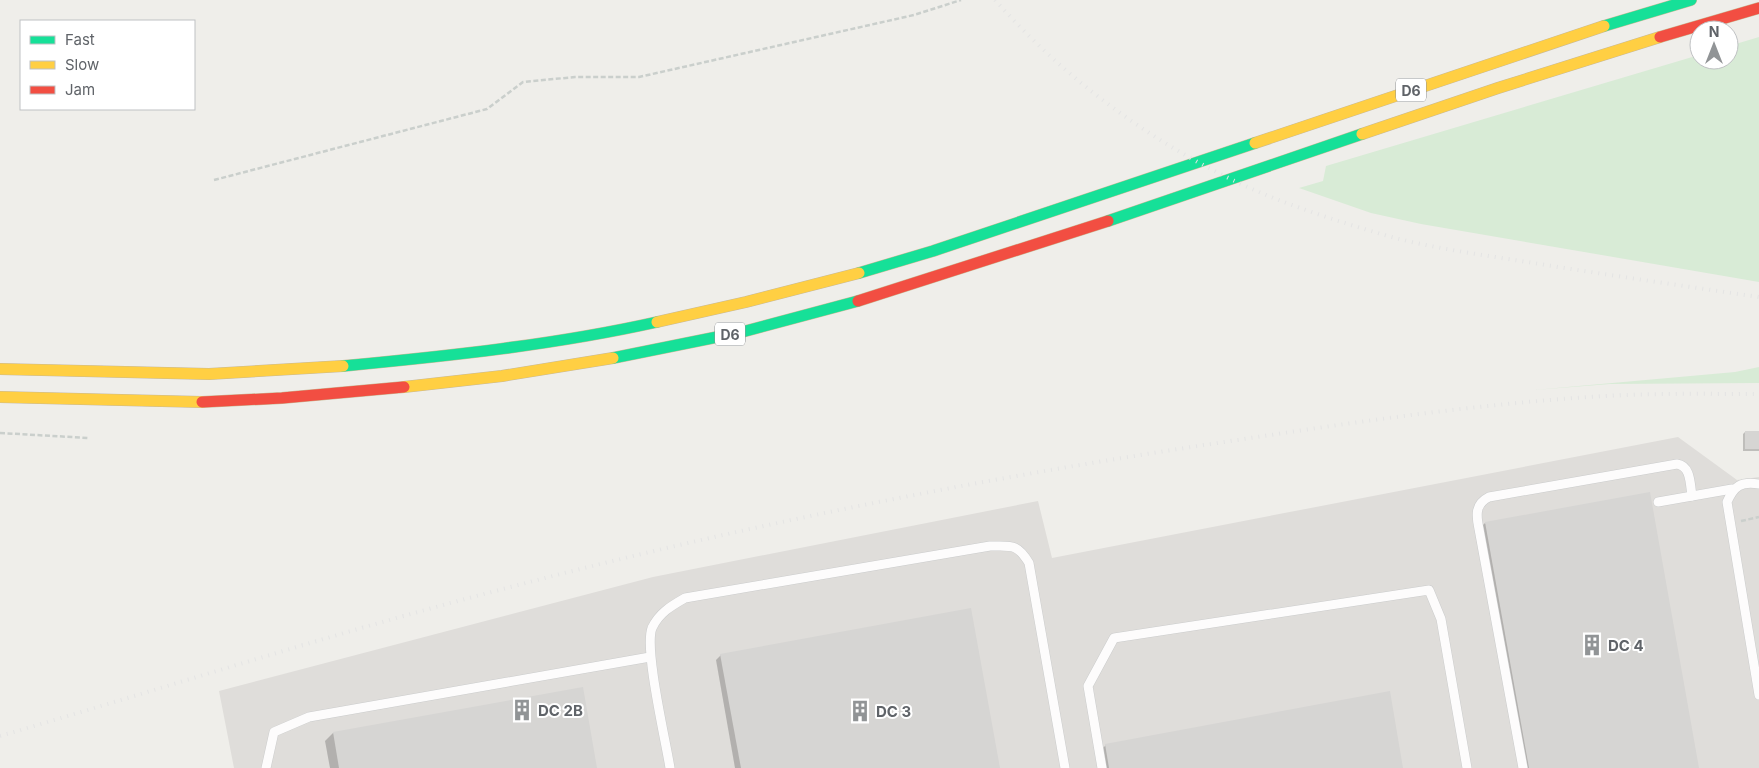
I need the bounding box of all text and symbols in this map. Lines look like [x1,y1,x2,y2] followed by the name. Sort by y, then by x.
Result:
[20,20,195,110] legend
[1689,20,1739,70] north arrow
[1709,23,1719,40] text: N
[65,30,95,49] text: Fast
[65,55,99,74] text: Slow
[1396,78,1426,102] road number: D6
[65,80,95,99] text: Jam
[715,322,745,346] road number: D6
[1579,632,1605,658] building icon: DC 4
[1608,636,1644,655] place label: DC 4
[509,697,535,723] building icon: DC 2B
[847,698,873,724] building icon: DC 3
[538,701,583,720] place label: DC 2B
[876,702,911,721] place label: DC 3

